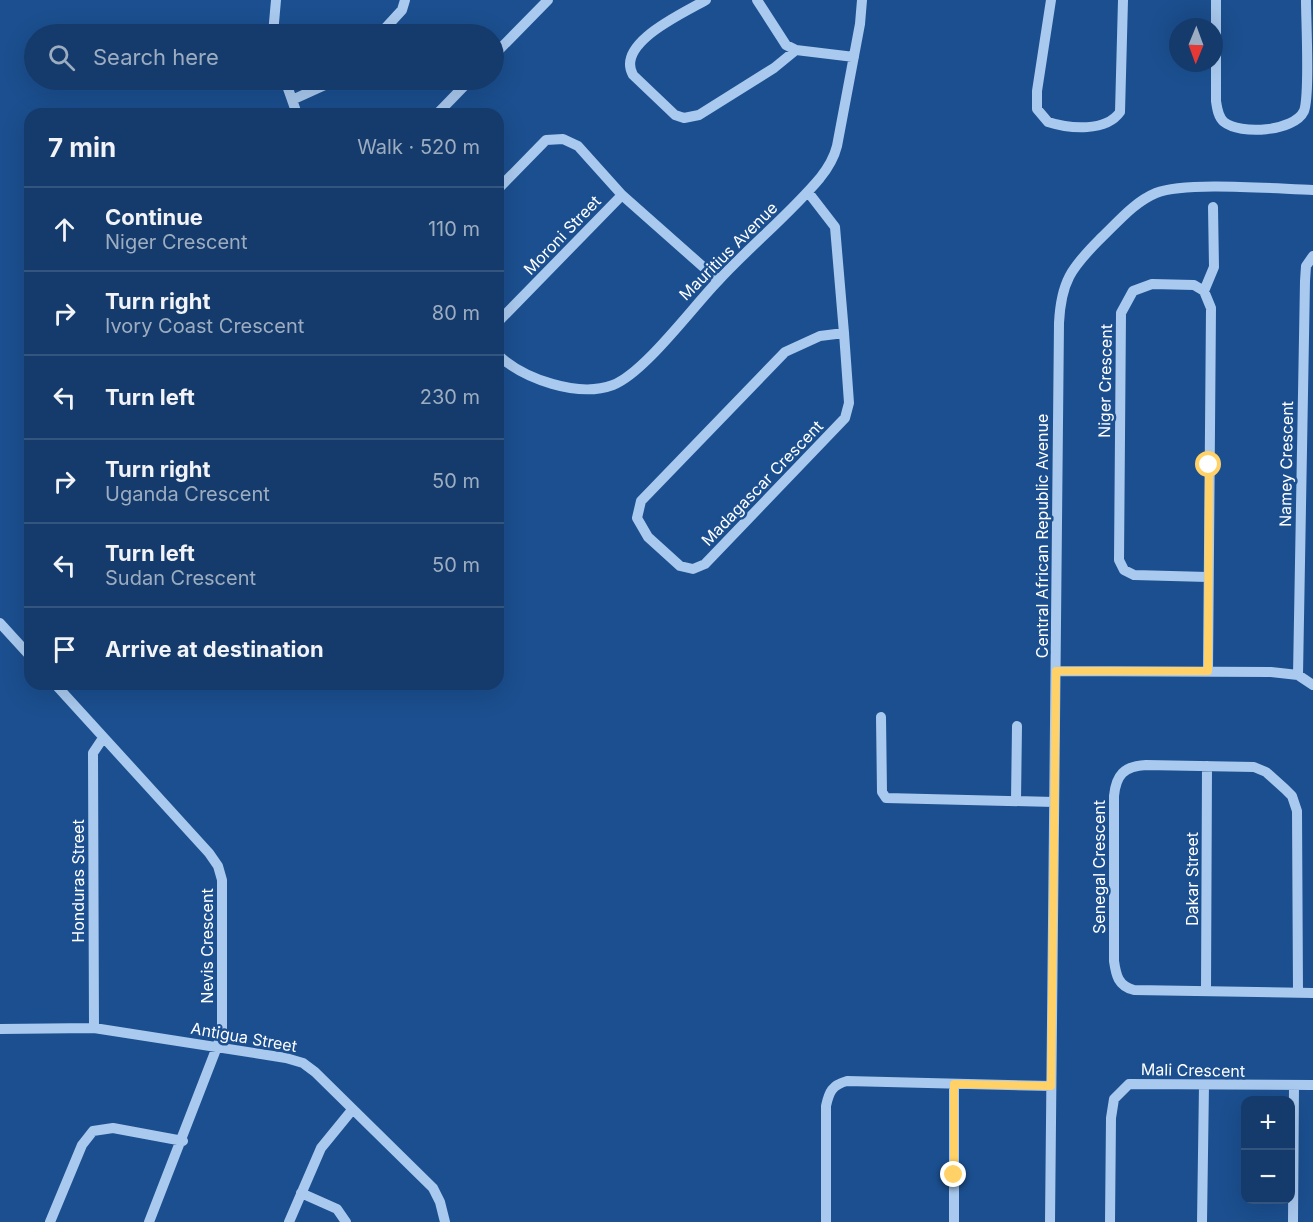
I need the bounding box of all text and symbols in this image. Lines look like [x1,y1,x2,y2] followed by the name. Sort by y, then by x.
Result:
[1169,18,1223,72] north arrow
[24,24,504,90] search box
[45,41,78,74] icon: search
[93,44,219,70] text: Search here
[48,132,116,163] text: 7 min
[357,135,480,159] text: Walk · 520 m
[519,191,605,279] street label: Moroni Street
[675,198,781,304] street label: Mauritius Avenue
[105,204,203,230] text: Continue
[48,213,81,246] icon: ahead
[428,217,480,241] text: 110 m
[105,230,247,254] text: Niger Crescent
[105,288,211,314] text: Turn right
[48,297,81,330] icon: right
[432,301,480,325] text: 80 m
[105,314,304,338] text: Ivory Coast Crescent
[1094,324,1116,438] street label: Niger Crescent
[48,381,81,414] icon: left
[105,384,195,410] text: Turn left
[420,385,480,409] text: 230 m
[1275,401,1297,527] street label: Namey Crescent
[1032,414,1052,658] street label: Central African Republic Avenue
[697,416,827,550] street label: Madagascar Crescent
[1195,451,1221,477] route start
[105,456,211,482] text: Turn right
[48,465,81,498] icon: right
[432,469,480,493] text: 50 m
[105,482,270,506] text: Uganda Crescent
[105,540,195,566] text: Turn left
[48,549,81,582] icon: left
[432,553,480,577] text: 50 m
[105,566,256,590] text: Sudan Crescent
[48,633,81,666] icon: arrive
[105,636,324,662] text: Arrive at destination
[1089,800,1109,934] street label: Senegal Crescent
[68,819,88,943] street label: Honduras Street
[1182,832,1202,926] street label: Dakar Street
[197,888,217,1004] street label: Nevis Crescent
[189,1018,299,1056] street label: Antigua Street
[1141,1059,1245,1081] street label: Mali Crescent
[1241,1096,1295,1204] map controls
[1241,1096,1295,1150] button: +
[1241,1150,1295,1204] button: −
[940,1161,966,1187] route end

